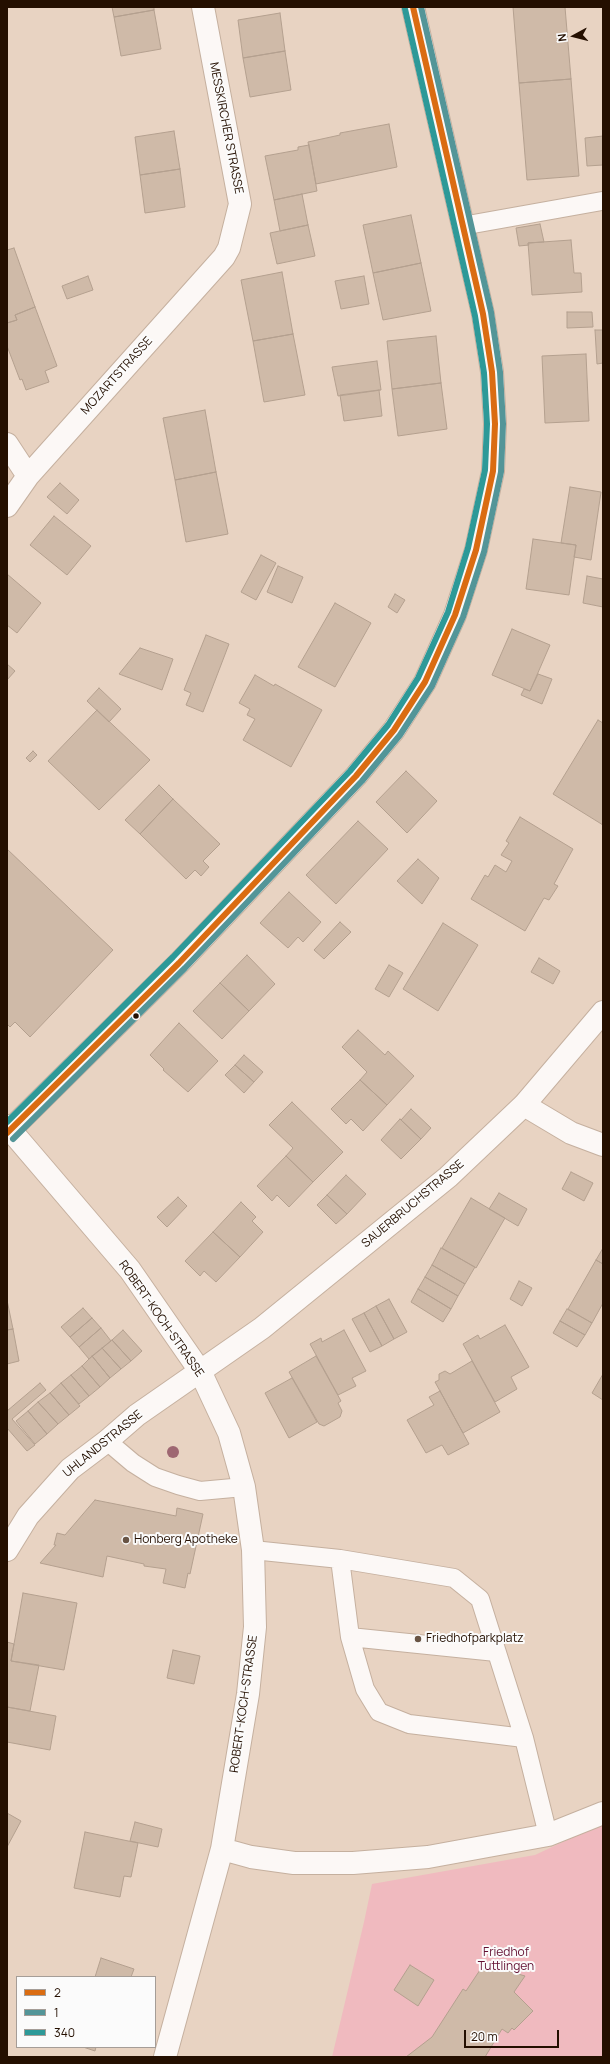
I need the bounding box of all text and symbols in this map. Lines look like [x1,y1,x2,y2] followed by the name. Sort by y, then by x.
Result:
[554,16,594,56] north arrow
[554,33,570,42] text: N
[206,61,246,195] street label: MESSKIRCHER STRASSE
[78,334,156,418] street label: MOZARTSTRASSE
[131,1011,141,1021] unlabelled marker
[359,1157,467,1251] street label: SAUERBRUCHSTRASSE
[115,1258,207,1380] street label: ROBERT-KOCH-STRASSE
[60,1408,146,1480] street label: UHLANDSTRASSE
[134,1533,238,1547] place label: Honberg Apotheke
[121,1535,131,1545] marker: Honberg Apotheke
[426,1632,524,1646] place label: Friedhofparkplatz
[227,1634,261,1774] street label: ROBERT-KOCH-STRASSE
[413,1634,423,1644] marker: Friedhofparkplatz
[478,1946,534,1974] park label: Friedhof Tuttlingen
[16,1976,156,2048] legend
[54,1984,61,2001] text: 2
[54,2004,59,2021] text: 1
[466,2022,561,2048] scale bar
[54,2024,75,2041] text: 340
[471,2028,498,2045] text: 20 m

